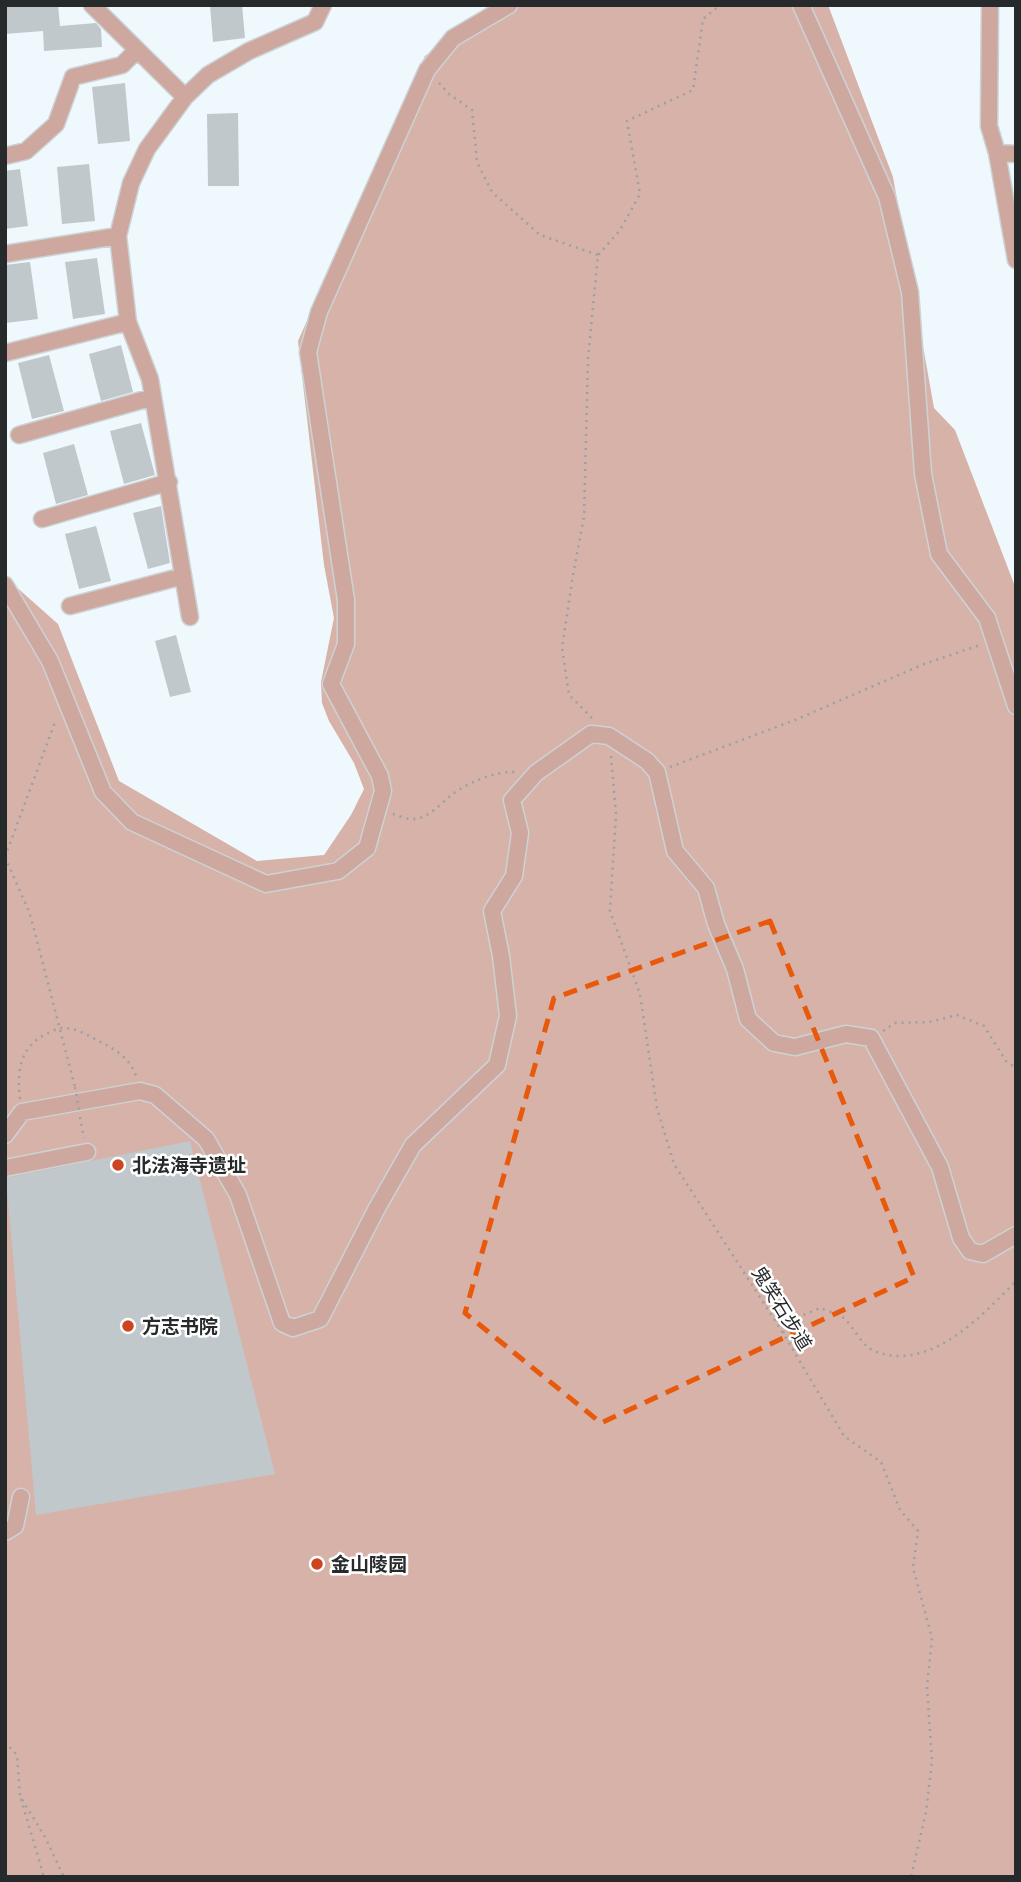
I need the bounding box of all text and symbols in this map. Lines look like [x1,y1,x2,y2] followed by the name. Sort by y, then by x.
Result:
[132,1153,246,1177] place label: 北法海寺遗址
[110,1157,126,1173] marker: 北法海寺遗址
[747,1261,817,1355] street label: 鬼笑石步道
[142,1314,218,1338] place label: 方志书院
[120,1318,136,1334] marker: 方志书院
[331,1552,407,1576] place label: 金山陵园
[309,1556,325,1572] marker: 金山陵园

